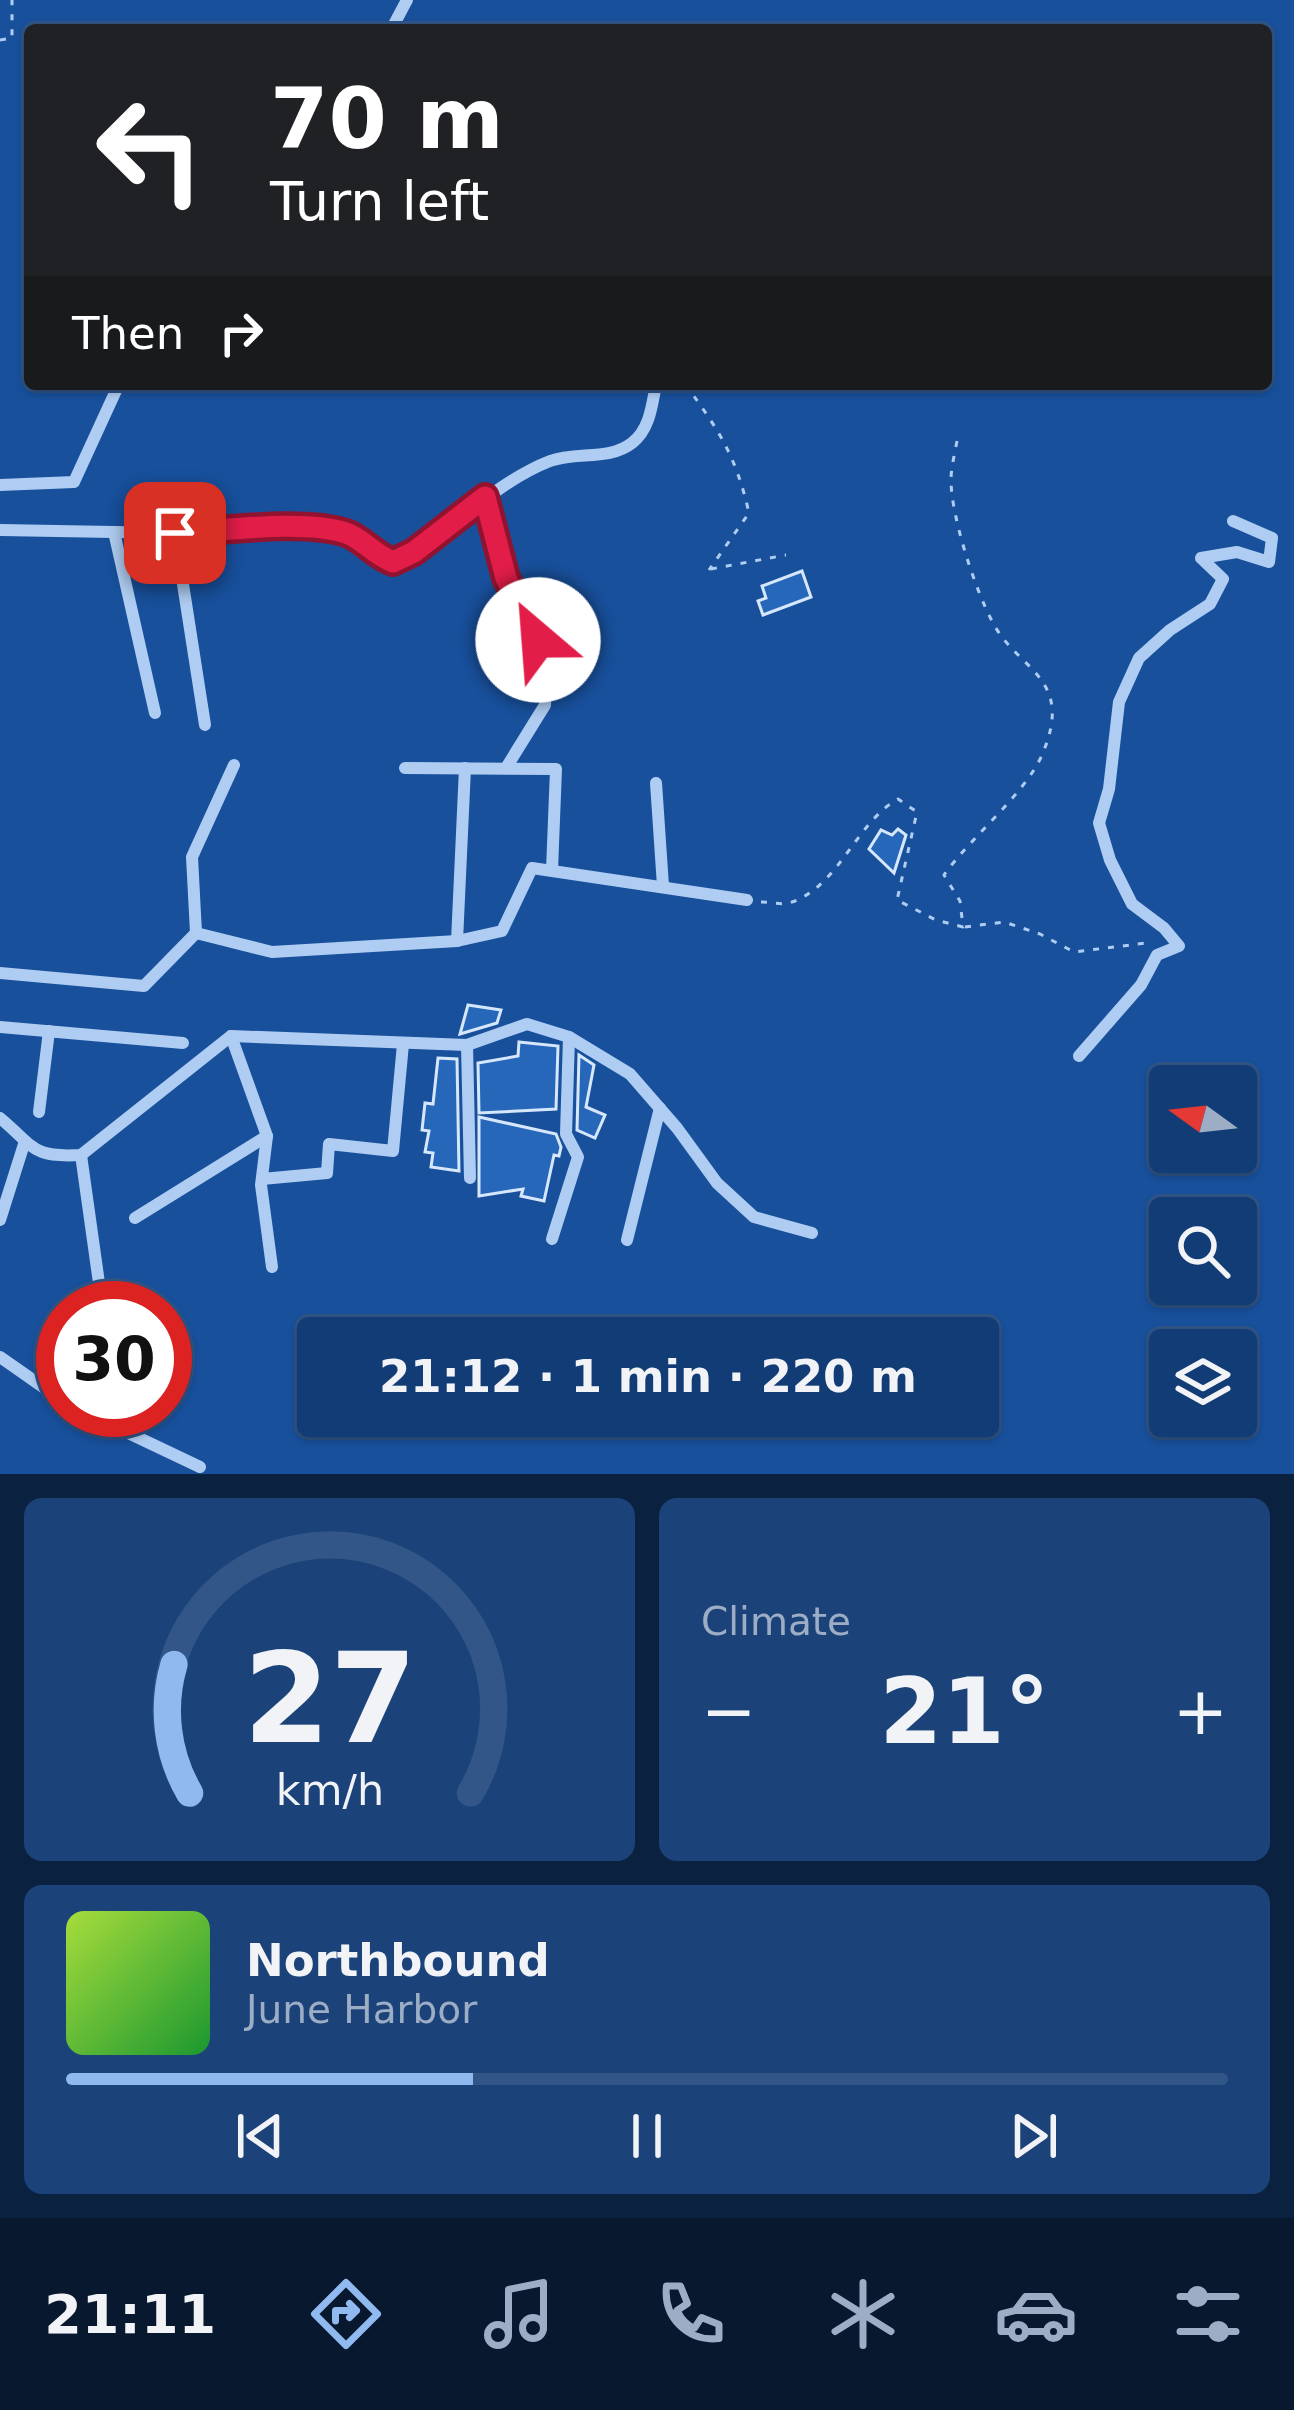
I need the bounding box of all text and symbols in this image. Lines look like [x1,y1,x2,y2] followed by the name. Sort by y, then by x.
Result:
[270,70,504,168] text: 70 m
[72,72,228,228] icon: left
[270,170,489,233] text: Turn left
[208,300,274,366] icon: right
[72,307,184,360] text: Then
[124,482,226,584] pin
[142,500,208,566] icon: arrive
[475,577,601,703] position arrow
[1149,1065,1257,1173] north arrow
[1149,1065,1257,1437] map controls
[1149,1197,1257,1305] button: search
[36,1281,192,1437] speed limit sign: 30
[1149,1329,1257,1437] button: layers
[379,1350,917,1403] text: 21:12 · 1 min · 220 m
[701,1599,851,1644] text: Climate
[243,1626,416,1771] text: 27
[879,1659,1050,1764] text: 21°
[701,1673,756,1750] text: −
[1173,1673,1228,1750] text: +
[275,1764,384,1814] text: km/h
[246,1934,550,1987] text: Northbound
[246,1987,477,2032] text: June Harbor
[227,2103,293,2169] icon: previous
[614,2103,680,2169] icon: pause
[1001,2103,1067,2169] icon: next
[304,2272,388,2356] icon: directions
[477,2272,561,2356] icon: music
[649,2272,733,2356] icon: phone
[821,2272,905,2356] icon: climate
[994,2272,1078,2356] icon: car
[1166,2272,1250,2356] icon: filters
[44,2283,216,2346] text: 21:11

